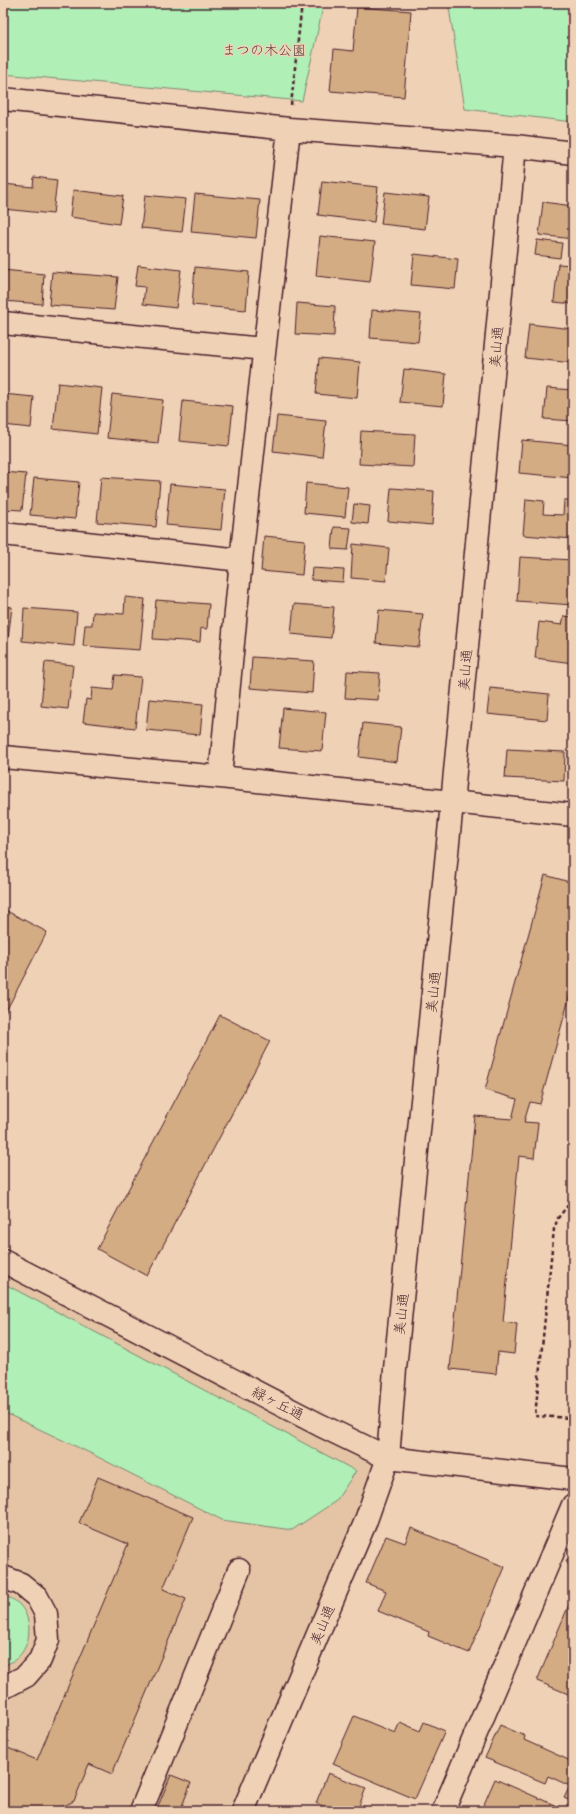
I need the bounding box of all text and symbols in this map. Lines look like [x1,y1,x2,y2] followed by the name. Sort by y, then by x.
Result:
[222,41,306,59] park label: まつの木公園
[485,325,507,369] street label: 美山通
[454,648,476,692] street label: 美山通
[422,970,444,1014] street label: 美山通
[390,1292,412,1336] street label: 美山通
[249,1382,307,1424] street label: 緑ヶ丘通
[306,1602,338,1648] street label: 美山通

